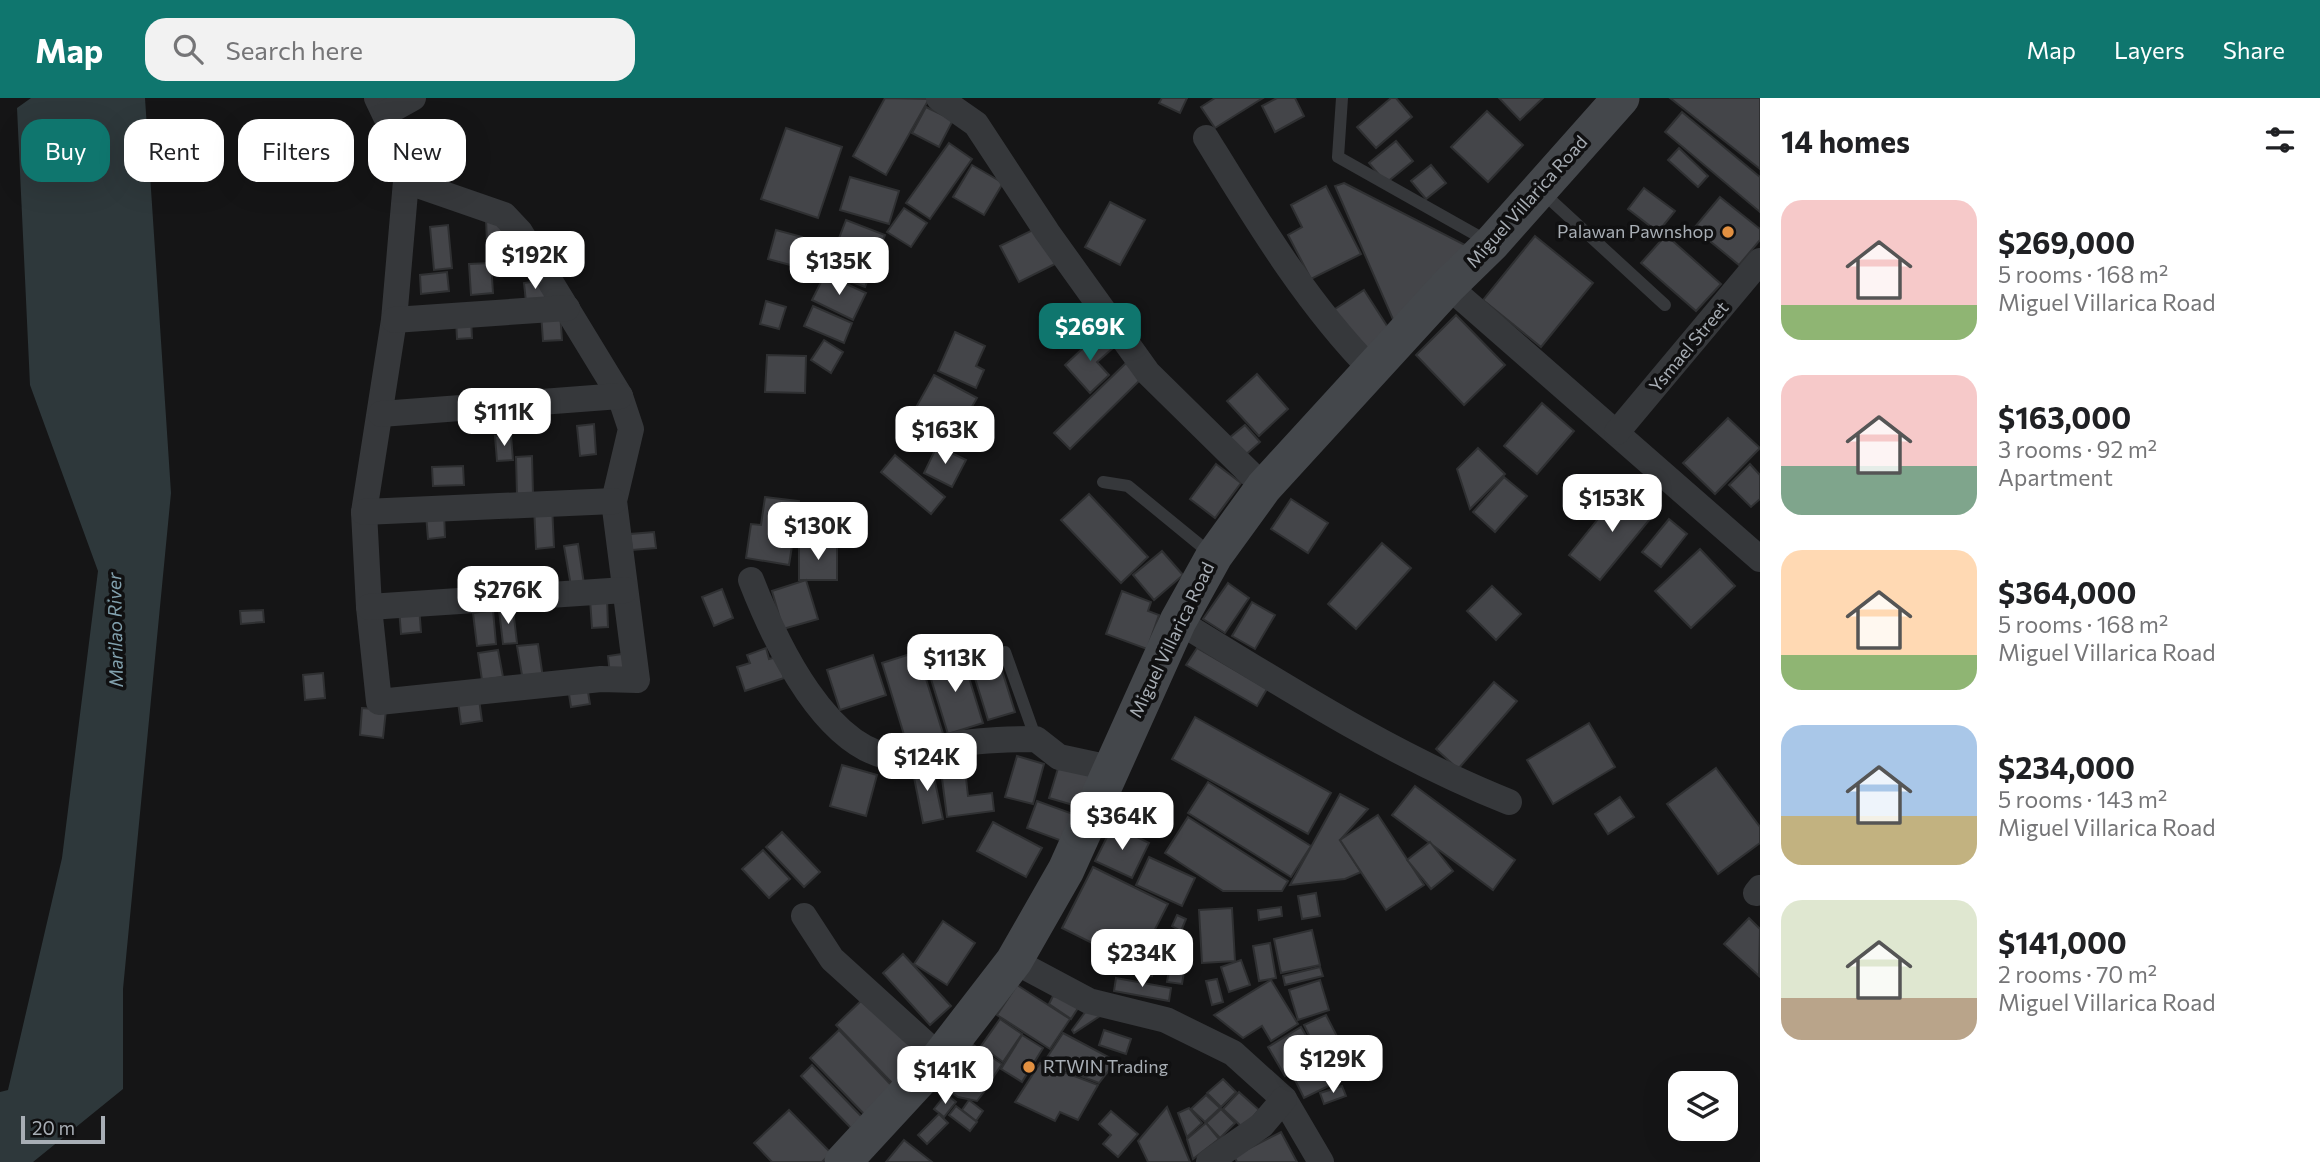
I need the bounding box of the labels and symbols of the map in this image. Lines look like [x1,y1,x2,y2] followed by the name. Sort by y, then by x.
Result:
[1461,131,1591,272] street label: Miguel Villarica Road
[1557,220,1714,242] place label: Palawan Pawnshop
[1720,224,1736,240] marker: Palawan Pawnshop
[486,232,584,291] pin: $192K
[790,238,888,297] pin: $135K
[1644,296,1733,396] street label: Ysmael Street
[1041,303,1139,363] pin: $269K
[455,388,553,448] pin: $111K
[896,406,994,466] pin: $163K
[1563,474,1661,534] pin: $153K
[769,503,867,562] pin: $130K
[1124,558,1218,721] street label: Miguel Villarica Road
[459,566,557,626] pin: $276K
[102,571,127,688] water label: Marilao River
[906,634,1004,694] pin: $113K
[878,734,976,793] pin: $124K
[1073,792,1171,852] pin: $364K
[1093,930,1191,989] pin: $234K
[1284,1035,1382,1095] pin: $129K
[896,1046,994,1106] pin: $141K
[1043,1055,1168,1077] place label: RTWIN Trading
[1021,1059,1037,1075] marker: RTWIN Trading
[21,1113,105,1145] scale bar

